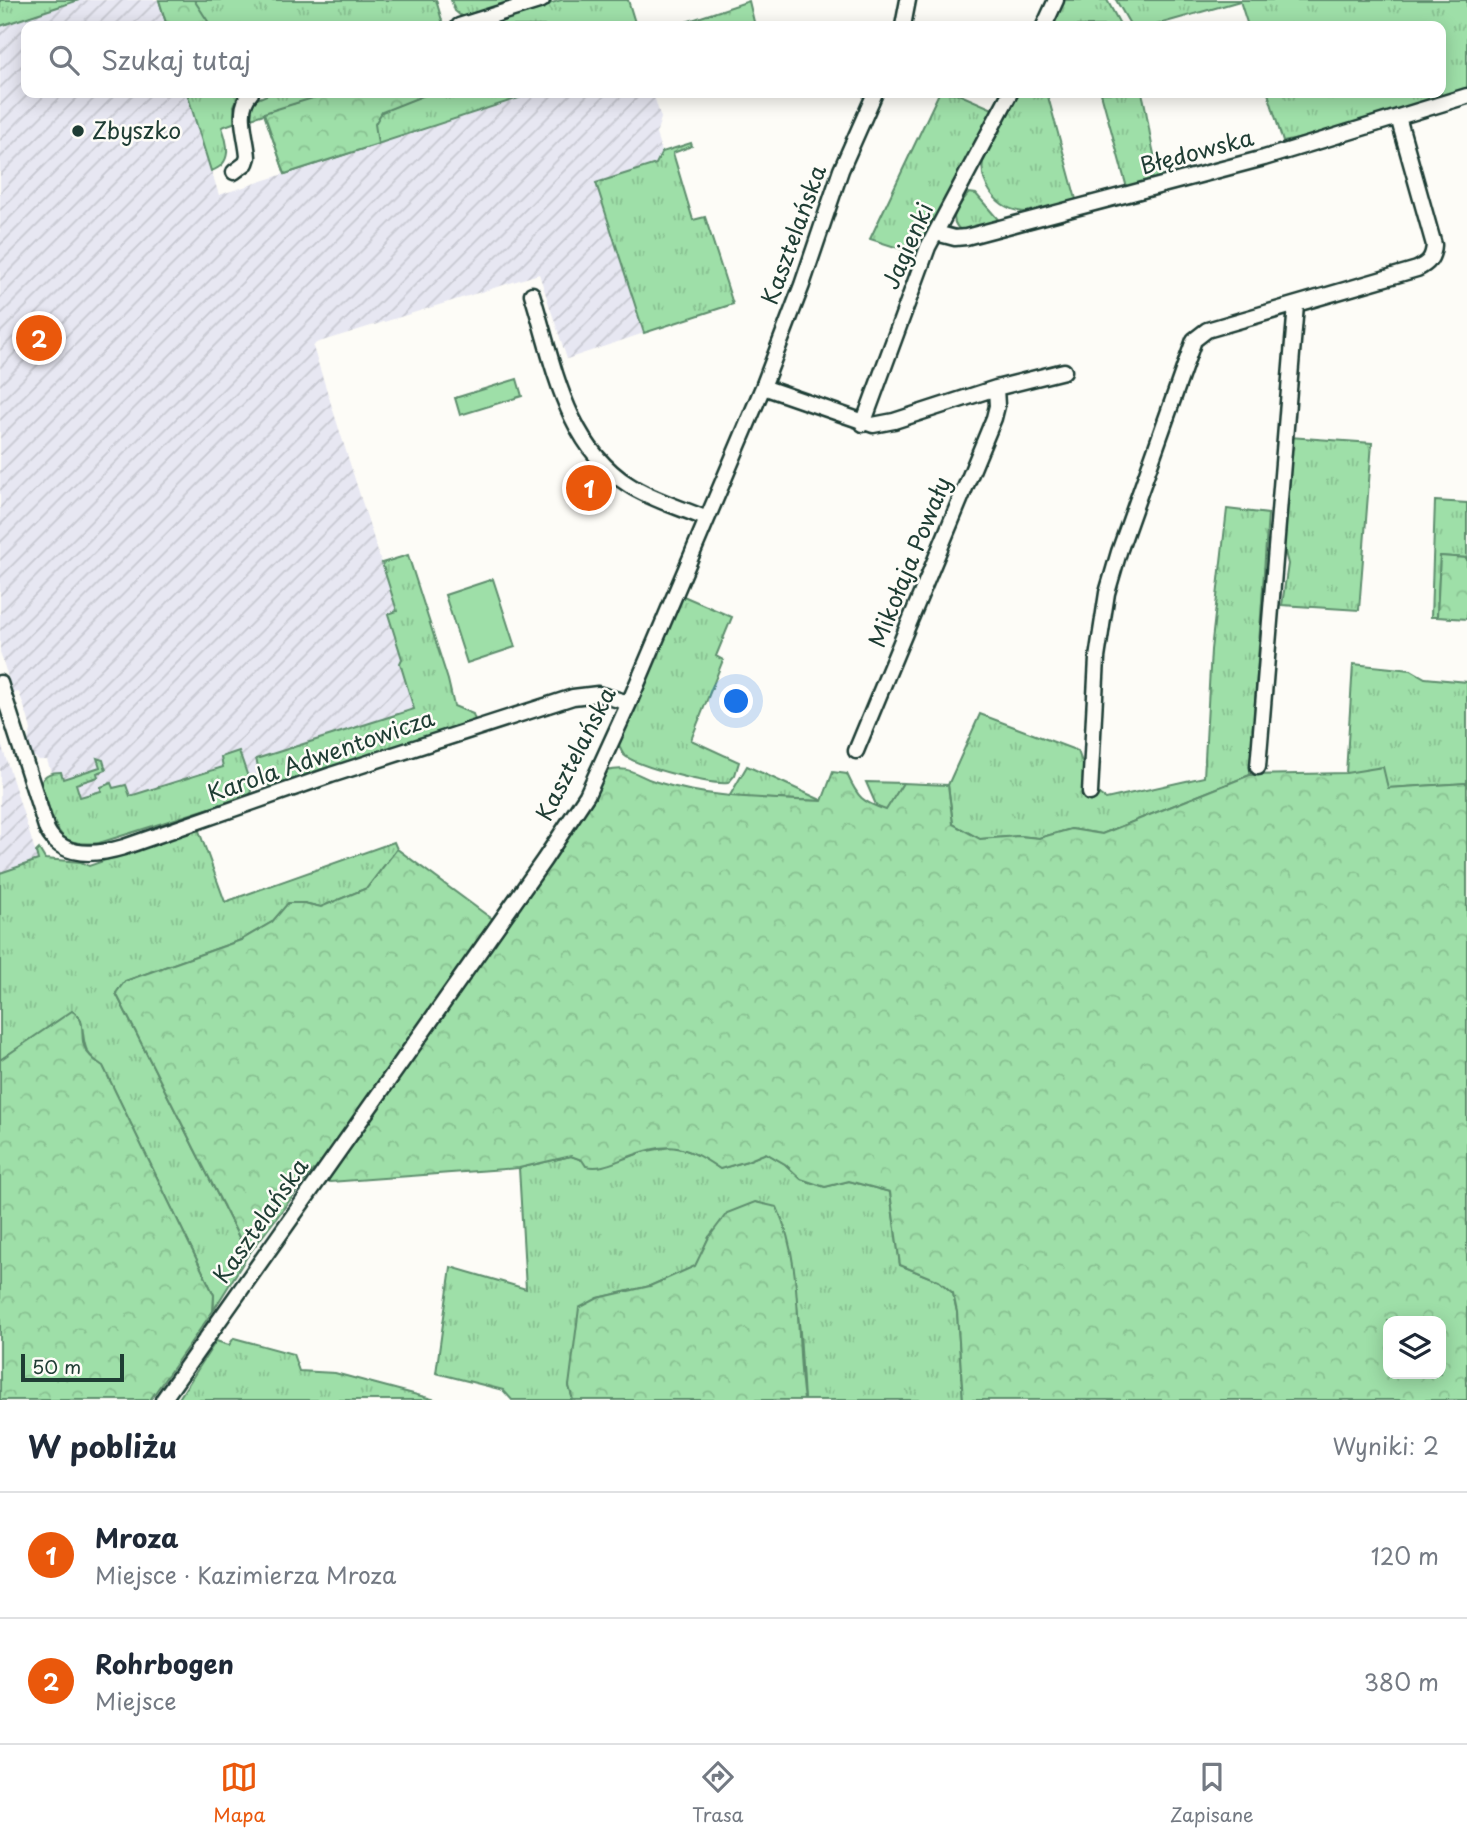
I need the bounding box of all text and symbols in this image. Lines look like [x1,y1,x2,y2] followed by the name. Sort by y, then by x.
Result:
[21,21,1446,98] search box
[101,40,251,79] text: Szukaj tutaj
[45,41,83,79] icon: search
[92,112,181,147] place label: Zbyszko
[1136,118,1258,182] street label: Błędowska
[70,123,86,139] marker: Zbyszko
[751,159,834,309] street label: Kasztelańska
[872,196,941,294] street label: Jagienki
[16,312,62,364] pin: 2
[566,462,612,514] pin: 1
[858,471,959,652] street label: Mikołaja Powały
[526,680,624,827] street label: Kasztelańska
[719,684,753,718] your location
[202,699,439,810] street label: Karola Adwentowicza
[203,1150,317,1290] street label: Kasztelańska
[1383,1316,1446,1379] map controls
[1383,1316,1446,1379] button: layers
[21,1351,124,1383] scale bar
[32,1352,81,1380] text: 50 m
[28,1423,177,1468] text: W pobliżu
[1333,1428,1439,1463] text: Wyniki: 2
[95,1518,179,1557] text: Mroza
[46,1538,57,1573] text: 1
[1371,1538,1439,1573] text: 120 m
[95,1557,396,1592] text: Miejsce · Kazimierza Mroza
[95,1644,234,1683] text: Rohrbogen
[43,1664,59,1699] text: 2
[1364,1664,1439,1699] text: 380 m
[95,1683,177,1718] text: Miejsce
[213,1758,266,1828] tab: Mapa
[692,1758,744,1828] tab: Trasa
[1170,1758,1254,1828] tab: Zapisane

